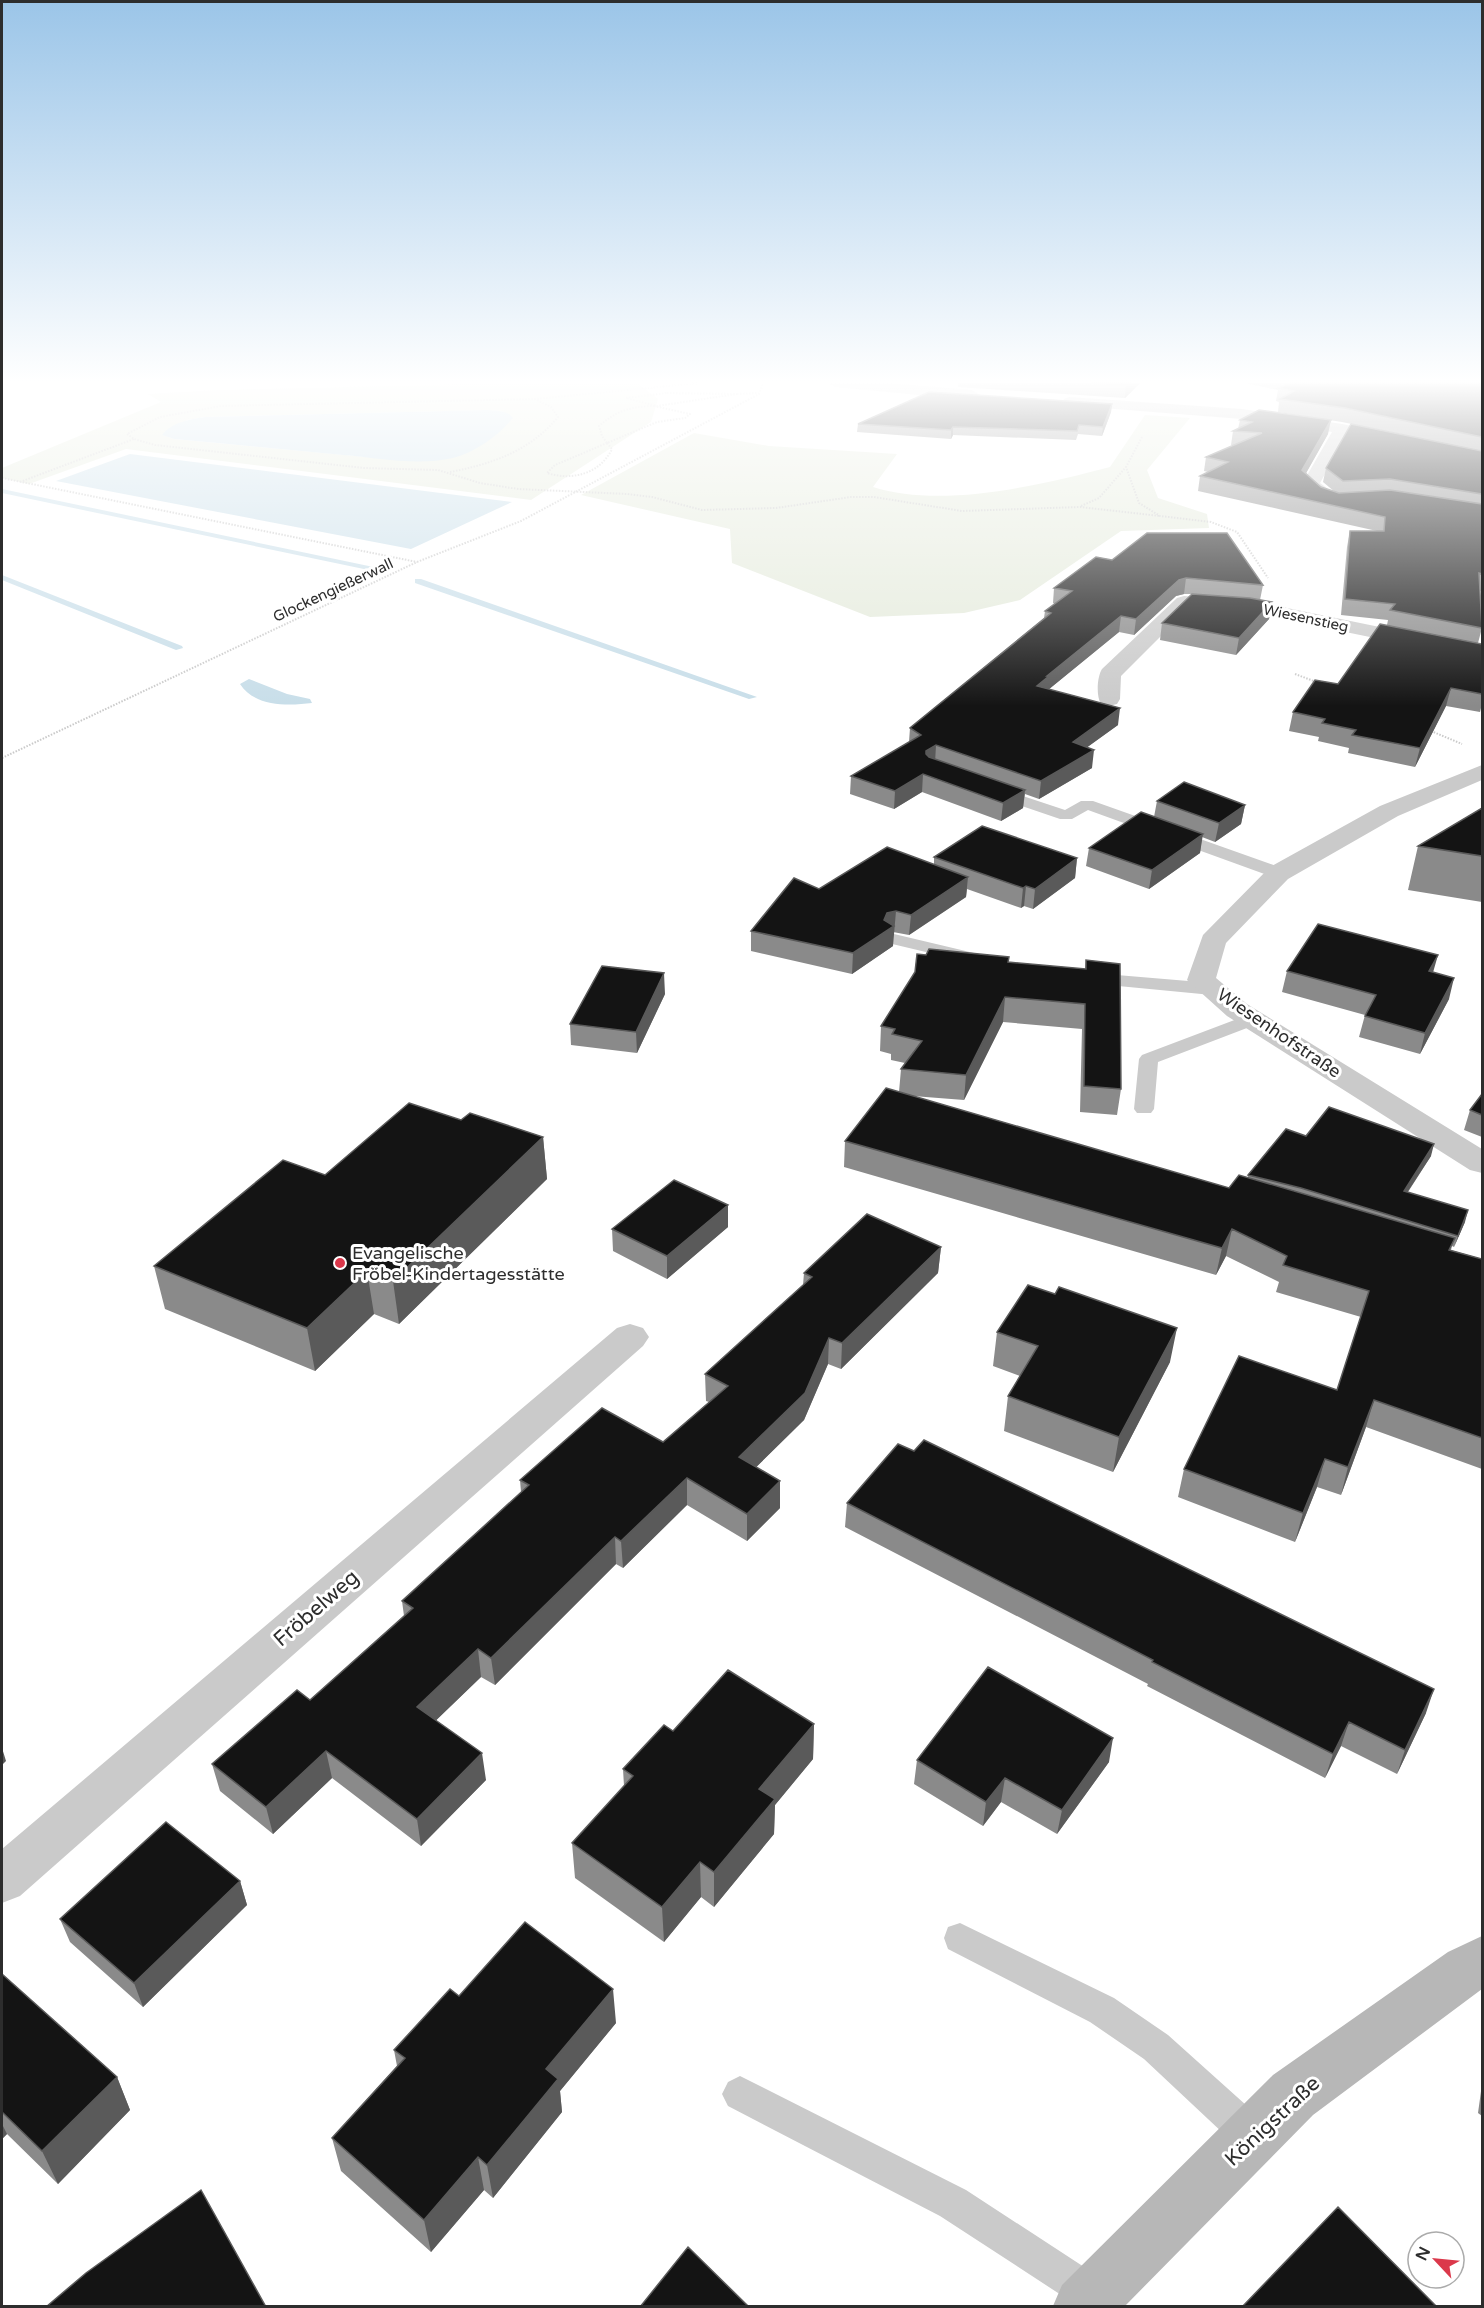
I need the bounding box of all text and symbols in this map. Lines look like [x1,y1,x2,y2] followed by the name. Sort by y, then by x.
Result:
[270,554,396,626] street label: Glockengießerwall
[1262,600,1350,636] street label: Wiesenstieg
[1213,983,1345,1083] street label: Wiesenhofstraße
[352,1242,565,1285] place label: Evangelische Fröbel-Kindertagesstätte
[333,1256,347,1270] marker: Evangelische Fröbel-Kindertagesstätte
[269,1565,364,1652] street label: Fröbelweg
[1220,2071,1325,2172] street label: Königstraße
[1406,2230,1466,2290] north arrow
[1412,2244,1435,2264] text: N

